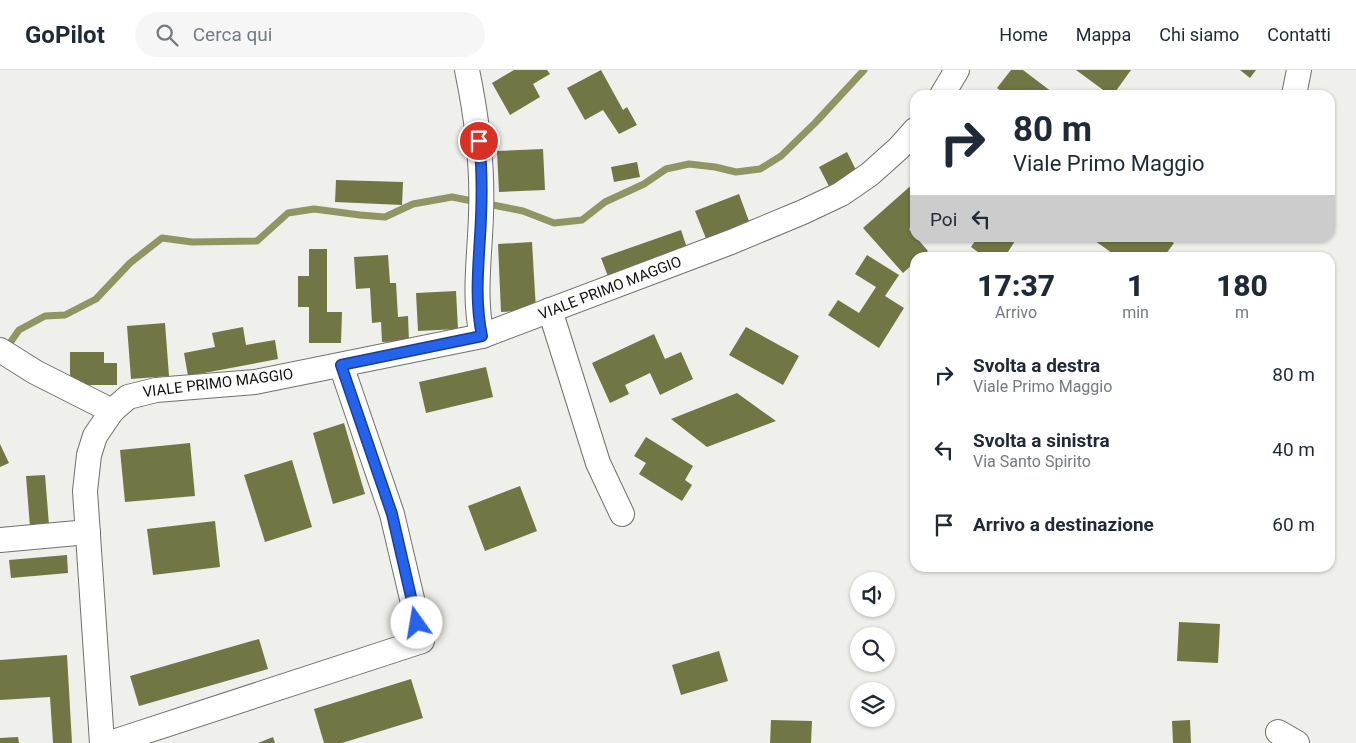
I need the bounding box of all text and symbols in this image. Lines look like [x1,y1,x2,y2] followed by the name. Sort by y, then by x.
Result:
[135,12,485,57] search box
[25,21,105,49] text: GoPilot
[153,21,181,49] icon: search
[193,23,272,46] text: Cerca qui
[999,24,1048,45] text: Home
[1076,24,1131,45] text: Mappa
[1159,24,1239,45] text: Chi siamo
[1267,24,1331,45] text: Contatti
[1013,109,1092,150] text: 80 m
[930,110,995,175] icon: right
[458,120,500,162] pin
[465,127,493,155] icon: arrive
[1013,151,1205,176] text: Viale Primo Maggio
[967,205,995,233] icon: left
[930,208,957,231] text: Poi
[536,252,684,324] street label: VIALE PRIMO MAGGIO
[977,268,1055,303] text: 17:37
[1127,268,1144,303] text: 1
[1216,268,1268,303] text: 180
[995,303,1037,322] text: Arrivo
[1122,303,1149,322] text: min
[1235,303,1249,322] text: m
[973,354,1100,377] text: Svolta a destra
[930,361,958,389] icon: right
[1272,363,1315,386] text: 80 m
[142,365,294,401] street label: VIALE PRIMO MAGGIO
[973,377,1112,396] text: Viale Primo Maggio
[973,429,1110,452] text: Svolta a sinistra
[930,436,958,464] icon: left
[1272,438,1315,461] text: 40 m
[973,452,1091,471] text: Via Santo Spirito
[930,511,958,539] icon: arrive
[973,513,1154,536] text: Arrivo a destinazione
[1272,513,1315,536] text: 60 m
[850,572,895,727] map controls
[850,572,895,617] button: sound
[390,596,442,648] position arrow
[850,627,895,672] button: search
[850,682,895,727] button: layers

